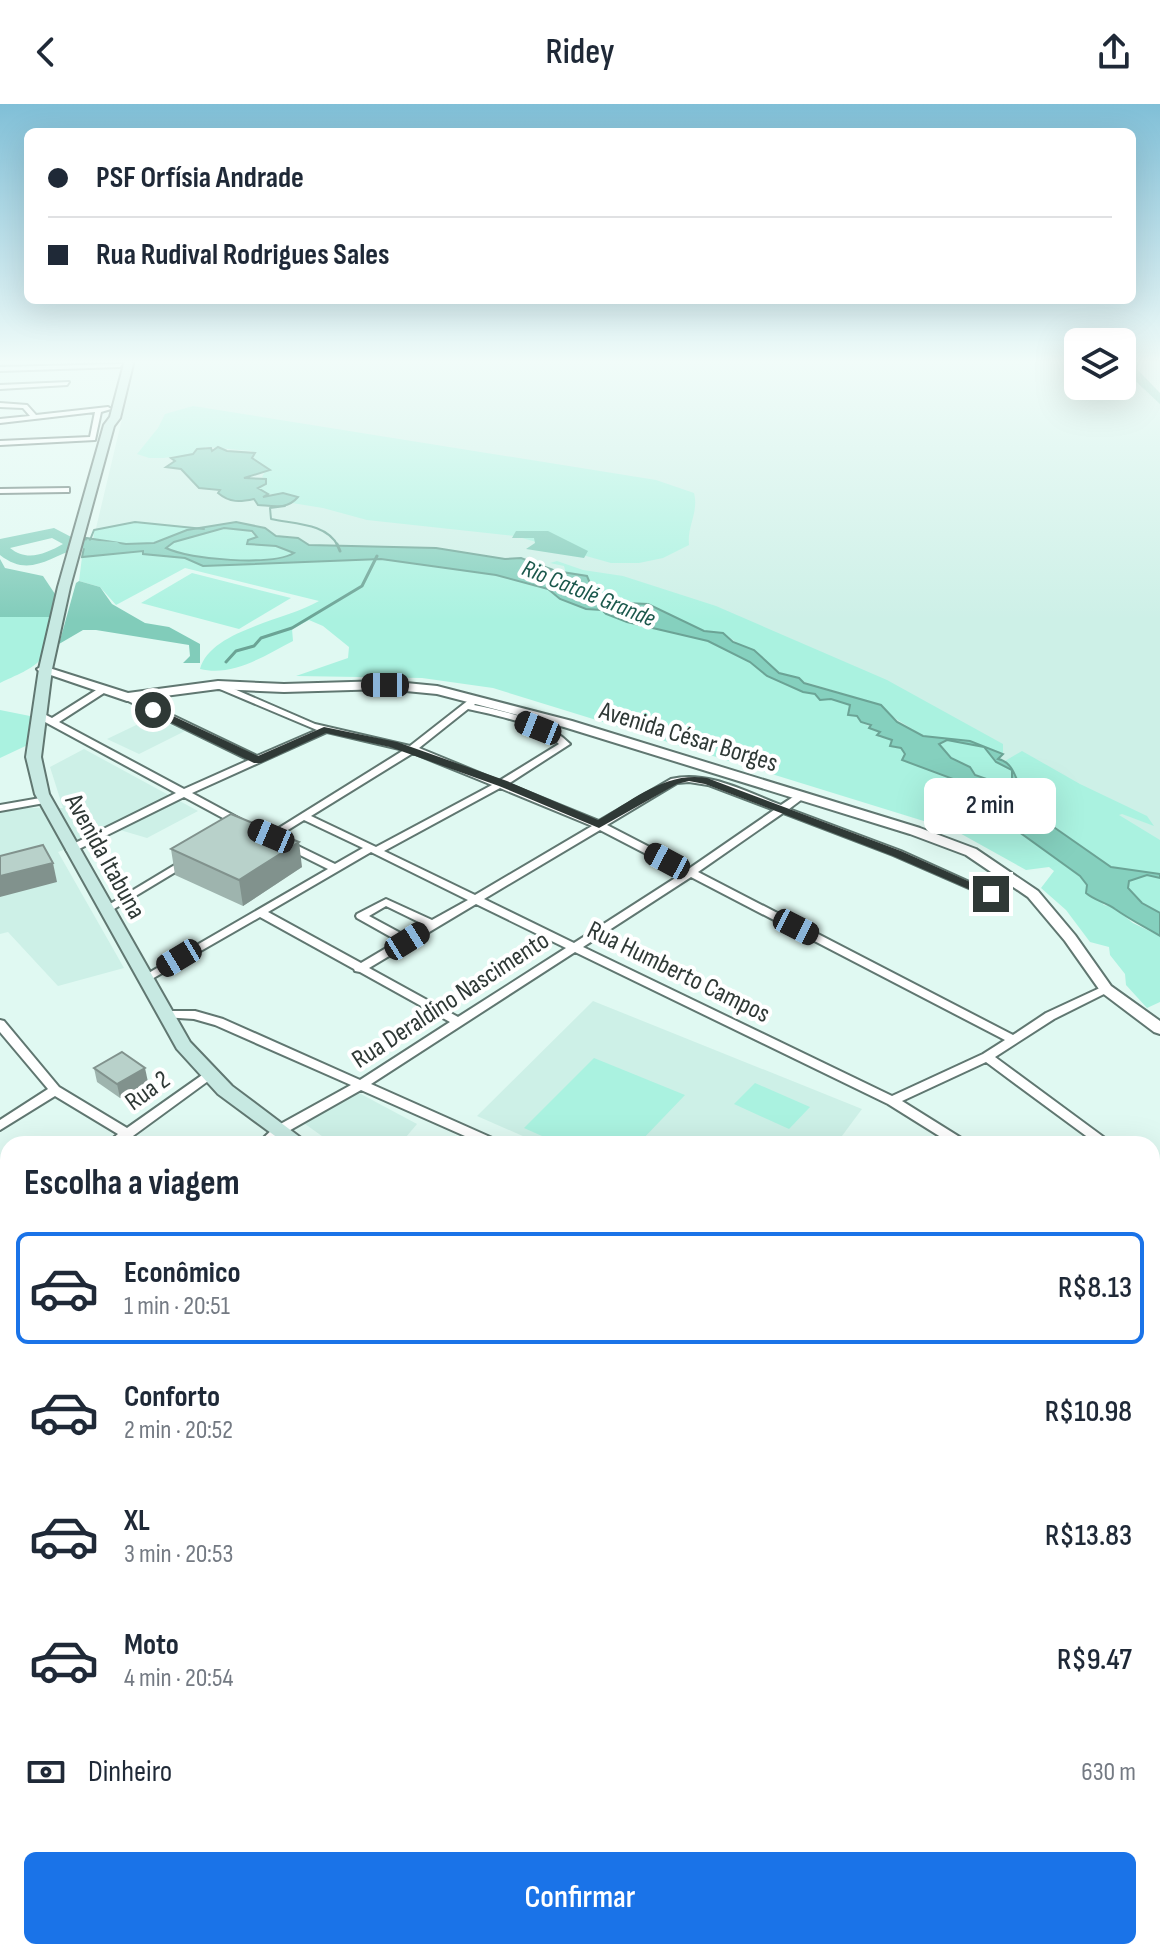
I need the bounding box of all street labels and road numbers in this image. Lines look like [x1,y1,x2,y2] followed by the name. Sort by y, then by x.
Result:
[595,695,782,779] street label: Avenida César Borges
[57,788,152,925] street label: Avenida Itabuna
[582,915,775,1030] street label: Rua Humberto Campos
[346,925,555,1076] street label: Rua Deraldino Nascimento
[119,1065,176,1118] street label: Rua 2

